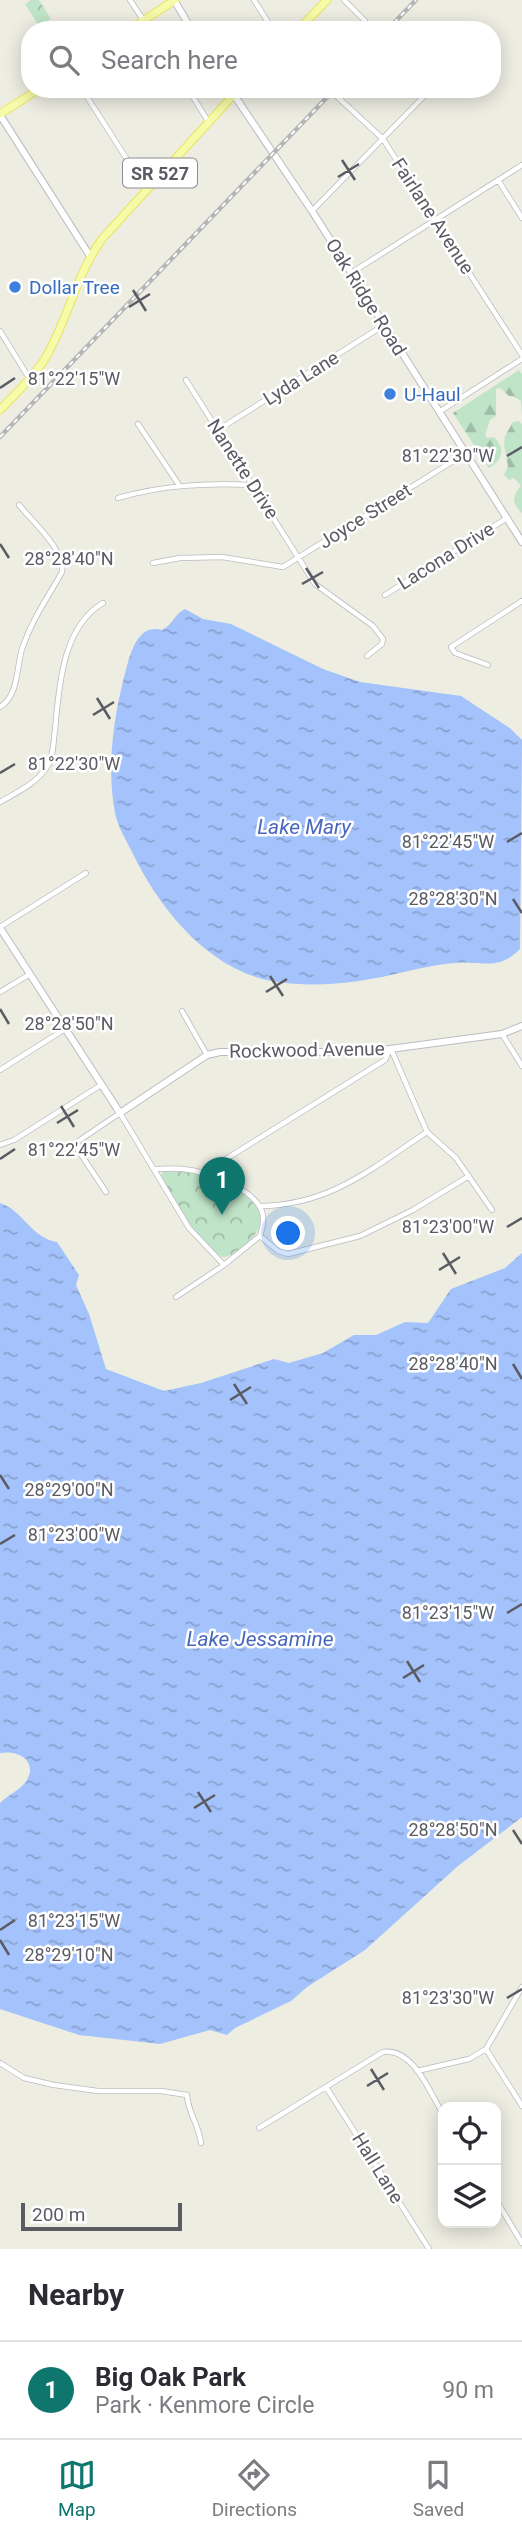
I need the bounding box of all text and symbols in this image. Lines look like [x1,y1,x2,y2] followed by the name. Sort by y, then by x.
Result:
[21,21,501,98] search box
[45,41,83,79] icon: search
[101,45,238,75] text: Search here
[387,154,479,278] street label: Fairlane Avenue
[123,158,197,188] road number: SR 527
[321,234,411,360] street label: Oak Ridge Road
[29,276,120,299] place label: Dollar Tree
[7,279,23,295] marker: Dollar Tree
[259,346,343,410] street label: Lyda Lane
[28,368,120,389] text: 81°22'15"W
[404,383,461,406] place label: U-Haul
[382,386,398,402] marker: U-Haul
[202,415,284,523] street label: Nanette Drive
[402,445,494,466] text: 81°22'30"W
[314,478,416,554] street label: Joyce Street
[393,517,499,595] street label: Lacona Drive
[24,548,114,569] text: 28°28'40"N
[28,753,120,774] text: 81°22'30"W
[257,815,352,839] water label: Lake Mary
[402,831,494,852] text: 81°22'45"W
[408,888,498,909] text: 28°28'30"N
[24,1013,114,1034] text: 28°28'50"N
[229,1037,385,1063] street label: Rockwood Avenue
[28,1139,120,1160] text: 81°22'45"W
[199,1157,245,1215] pin: 1
[271,1216,305,1250] your location
[402,1216,494,1237] text: 81°23'00"W
[408,1353,498,1374] text: 28°28'40"N
[24,1479,114,1500] text: 28°29'00"N
[28,1524,120,1545] text: 81°23'00"W
[402,1602,494,1623] text: 81°23'15"W
[186,1627,334,1651] water label: Lake Jessamine
[408,1819,498,1840] text: 28°28'50"N
[28,1910,120,1931] text: 81°23'15"W
[24,1944,114,1965] text: 28°29'10"N
[402,1987,494,2008] text: 81°23'30"W
[438,2102,501,2228] map controls
[438,2102,501,2165] button: locate
[347,2128,409,2208] street label: Hall Lane
[438,2165,501,2228] button: layers
[21,2200,182,2232] scale bar
[32,2203,85,2226] text: 200 m
[28,2277,124,2312] text: Nearby
[95,2362,246,2392] text: Big Oak Park
[44,2377,58,2404] text: 1
[442,2377,494,2404] text: 90 m
[95,2392,315,2419] text: Park · Kenmore Circle
[58,2456,96,2521] tab: Map
[212,2456,297,2521] tab: Directions
[413,2456,464,2521] tab: Saved

